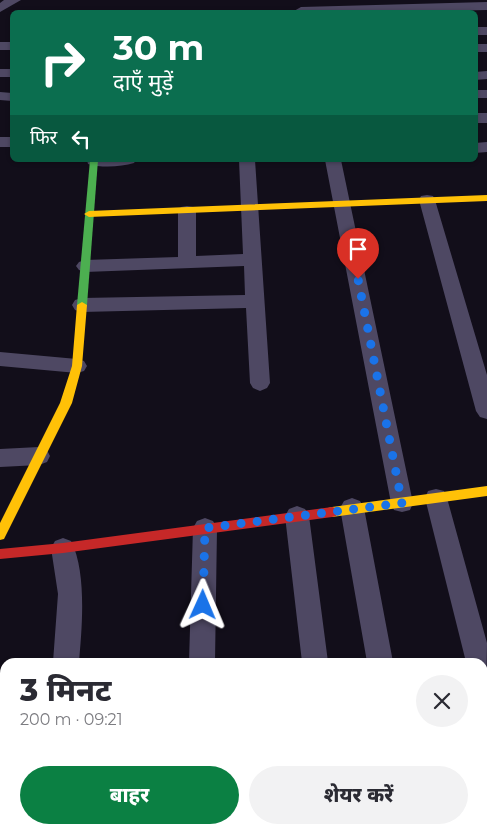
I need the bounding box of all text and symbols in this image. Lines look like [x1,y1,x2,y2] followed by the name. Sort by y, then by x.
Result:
[113,26,204,69] text: 30 m
[30,30,95,95] icon: right
[113,69,173,96] text: दाएँ मुड़ें
[67,125,95,153] icon: left
[30,126,57,149] text: फिर
[337,228,379,279] pin
[344,235,372,263] icon: arrive
[176,578,228,630] position arrow
[20,672,111,709] text: 3 मिनट
[416,675,468,727] button: close
[20,710,122,729] text: 200 m · 09:21
[20,766,239,824] button: बाहर
[249,766,468,824] button: शेयर करें

